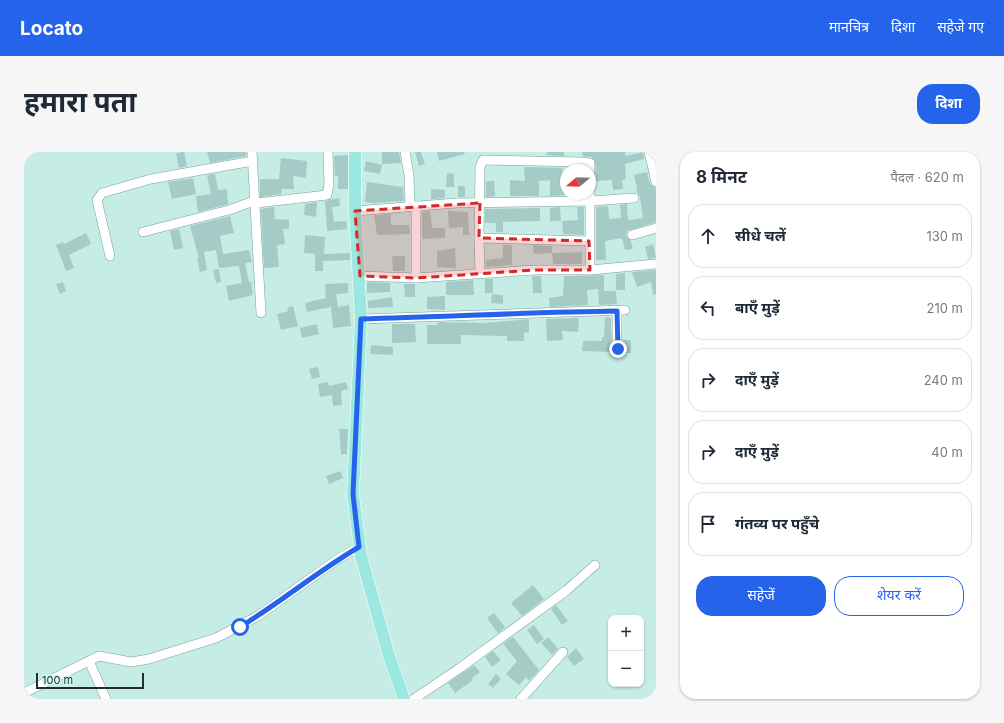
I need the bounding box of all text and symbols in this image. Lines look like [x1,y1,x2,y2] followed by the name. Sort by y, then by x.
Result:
[20,17,83,40] text: Locato
[829,18,869,35] text: मानचित्र
[891,18,915,35] text: दिशा
[937,18,984,35] text: सहेजे गए
[917,84,980,124] button: दिशा
[24,85,136,119] text: हमारा पता
[560,164,596,200] north arrow
[696,167,747,187] text: 8 मिनट
[891,169,964,185] text: पैदल · 620 m
[697,225,719,247] icon: ahead
[735,226,786,245] text: सीधे चलें
[926,228,963,244] text: 130 m
[697,297,719,319] icon: left
[735,298,780,317] text: बाएँ मुड़ें
[927,300,963,316] text: 210 m
[609,340,627,358] route end
[697,369,719,391] icon: right
[735,370,779,389] text: दाएँ मुड़ें
[924,372,963,388] text: 240 m
[697,441,719,463] icon: right
[735,442,779,461] text: दाएँ मुड़ें
[931,444,963,460] text: 40 m
[697,513,719,535] icon: arrive
[735,514,819,533] text: गंतव्य पर पहुँचे
[696,576,826,616] button: सहेजें
[834,576,964,616] button: शेयर करें
[608,615,644,687] map controls
[608,615,644,651] button: +
[231,618,249,636] route start
[608,651,644,687] button: −
[36,671,144,690] scale bar
[42,673,73,687] text: 100 m

